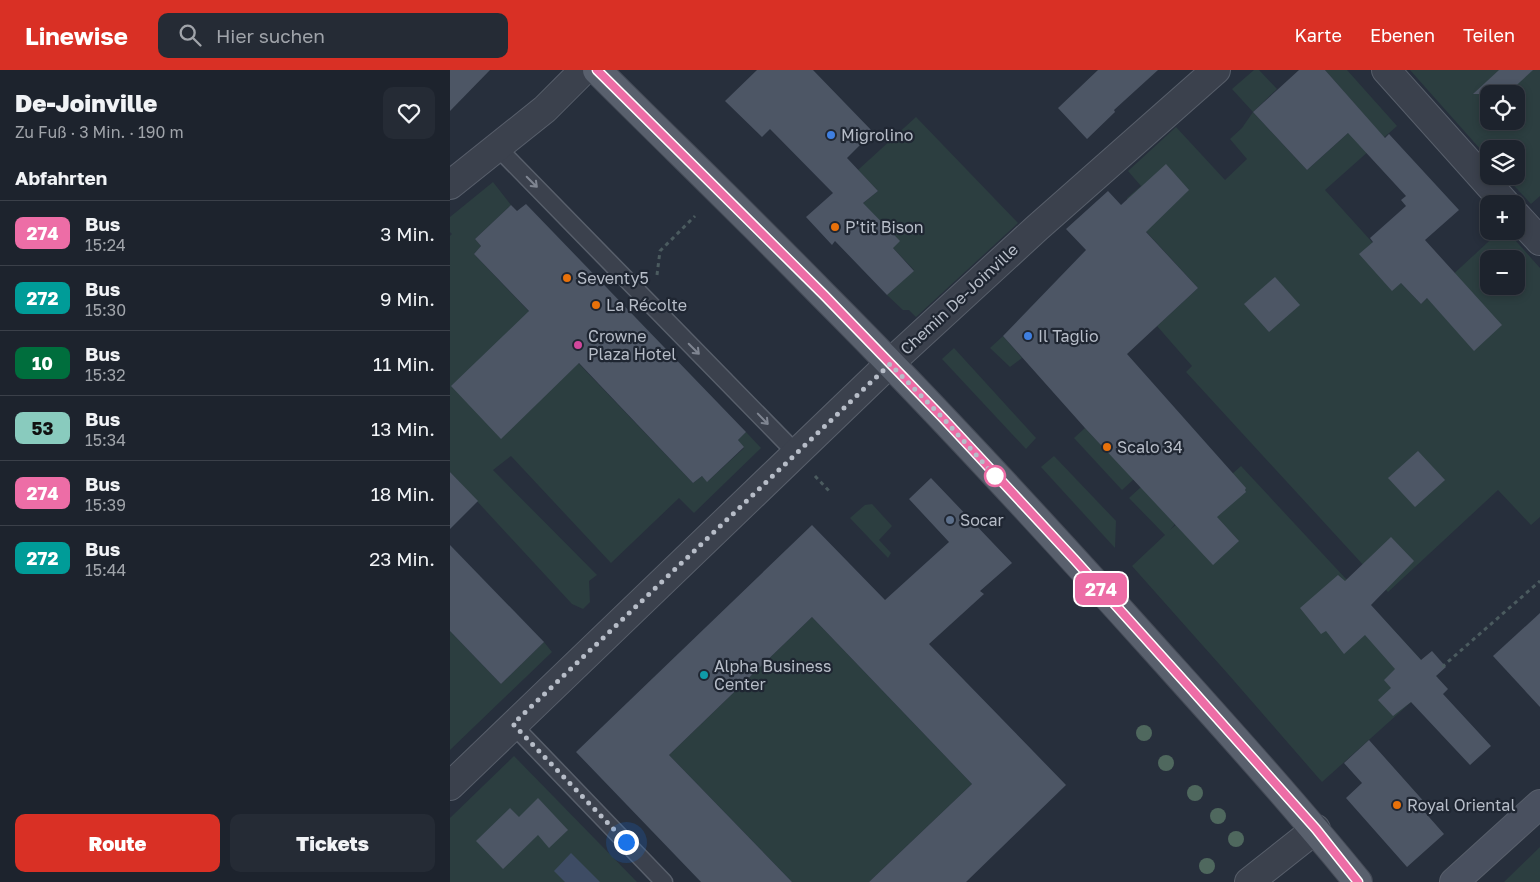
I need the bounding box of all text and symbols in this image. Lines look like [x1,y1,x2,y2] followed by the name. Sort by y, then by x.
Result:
[158,13,508,58] search box
[25,21,128,50] text: Linewise
[176,21,204,49] icon: search
[216,24,325,47] text: Hier suchen
[1295,24,1342,46] text: Karte
[1370,24,1435,46] text: Ebenen
[1463,24,1515,46] text: Teilen
[1480,85,1525,295] map controls
[1480,85,1525,130] button: locate
[383,87,435,139] button: heart
[15,88,157,117] text: De-Joinville
[15,122,184,142] text: Zu Fuß · 3 Min. · 190 m
[841,125,913,145] place label: Migrolino
[825,129,837,141] marker: Migrolino
[1480,140,1525,185] button: layers
[15,166,107,189] text: Abfahrten
[525,176,538,188] one-way arrow
[1480,195,1525,240] button: +
[85,212,120,235] text: Bus
[845,217,924,237] place label: P'tit Bison
[829,221,841,233] marker: P'tit Bison
[26,222,59,244] text: 274
[380,222,435,245] text: 3 Min.
[85,235,126,255] text: 15:24
[896,239,1022,359] street label: Chemin De-Joinville
[1480,250,1525,295] button: −
[577,268,649,288] place label: Seventy5
[561,272,573,284] marker: Seventy5
[85,277,120,300] text: Bus
[27,287,58,309] text: 272
[380,287,435,310] text: 9 Min.
[606,295,687,315] place label: La Récolte
[590,299,602,311] marker: La Récolte
[85,300,126,320] text: 15:30
[588,326,676,364] place label: Crowne Plaza Hotel
[1038,326,1099,346] place label: Il Taglio
[1022,330,1034,342] marker: Il Taglio
[572,339,584,351] marker: Crowne Plaza Hotel
[85,342,120,365] text: Bus
[688,342,700,355] one-way arrow
[32,352,53,374] text: 10
[373,352,435,375] text: 11 Min.
[85,365,125,385] text: 15:32
[85,407,120,430] text: Bus
[756,413,769,425] one-way arrow
[32,417,53,439] text: 53
[371,417,435,440] text: 13 Min.
[85,430,126,450] text: 15:34
[1117,437,1183,457] place label: Scalo 34
[1101,441,1113,453] marker: Scalo 34
[984,465,1006,487] unlabelled marker
[85,472,120,495] text: Bus
[26,482,59,504] text: 274
[371,482,435,505] text: 18 Min.
[85,495,126,515] text: 15:39
[960,510,1004,530] place label: Socar
[944,514,956,526] marker: Socar
[85,537,120,560] text: Bus
[27,547,58,569] text: 272
[369,547,435,570] text: 23 Min.
[85,560,126,580] text: 15:44
[1072,573,1130,605] line badge: 274
[1085,578,1117,600] text: 274
[714,656,832,694] place label: Alpha Business Center
[698,669,710,681] marker: Alpha Business Center
[1407,795,1516,815] place label: Royal Oriental
[1391,799,1403,811] marker: Royal Oriental
[15,814,220,872] button: Route
[230,814,435,872] button: Tickets
[614,830,639,855] your location

